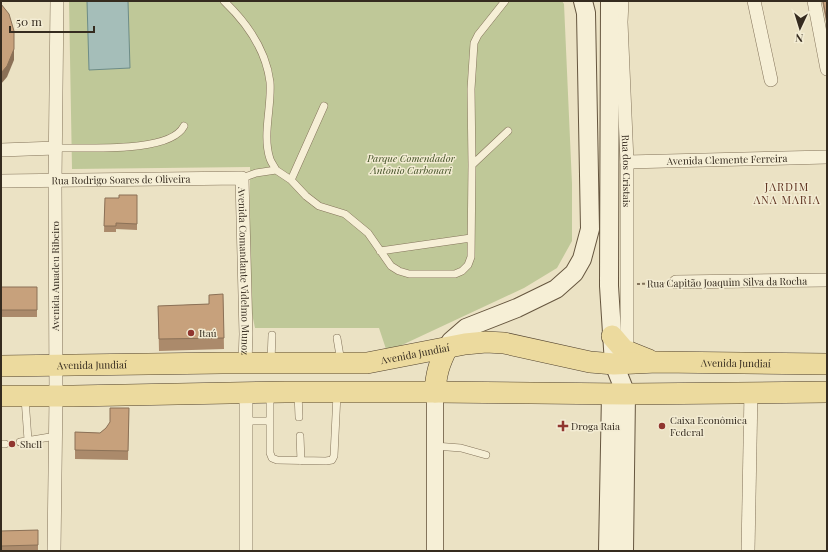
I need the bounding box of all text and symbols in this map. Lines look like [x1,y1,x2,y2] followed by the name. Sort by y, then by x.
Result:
[10,8,94,34] scale bar
[780,8,820,48] north arrow
[16,13,42,29] text: 50 m
[795,31,804,46] text: N
[619,134,634,207] street label: Rua dos Cristais
[366,151,456,177] park label: Parque Comendador Antônio Carbonari
[665,151,787,168] street label: Avenida Clemente Ferreira
[51,172,191,187] street label: Rua Rodrigo Soares de Oliveira
[752,179,821,207] district label: JARDIM ANA MARIA
[235,186,253,356] street label: Avenida Comandante Videlmo Munoz
[48,221,62,332] street label: Avenida Amadeu Ribeiro
[647,274,807,290] street label: Rua Capitão Joaquim Silva da Rocha
[199,326,217,340] place label: Itaú
[186,328,196,338] marker: Itaú
[378,340,451,367] street label: Avenida Jundiaí
[700,356,771,370] street label: Avenida Jundiaí
[56,357,127,372] street label: Avenida Jundiaí
[670,413,747,439] place label: Caixa Econômica Federal
[571,419,620,433] place label: Droga Raia
[558,421,568,431] marker: Droga Raia
[657,421,667,431] marker: Caixa Econômica Federal
[20,437,42,451] place label: Shell
[7,439,17,449] marker: Shell

